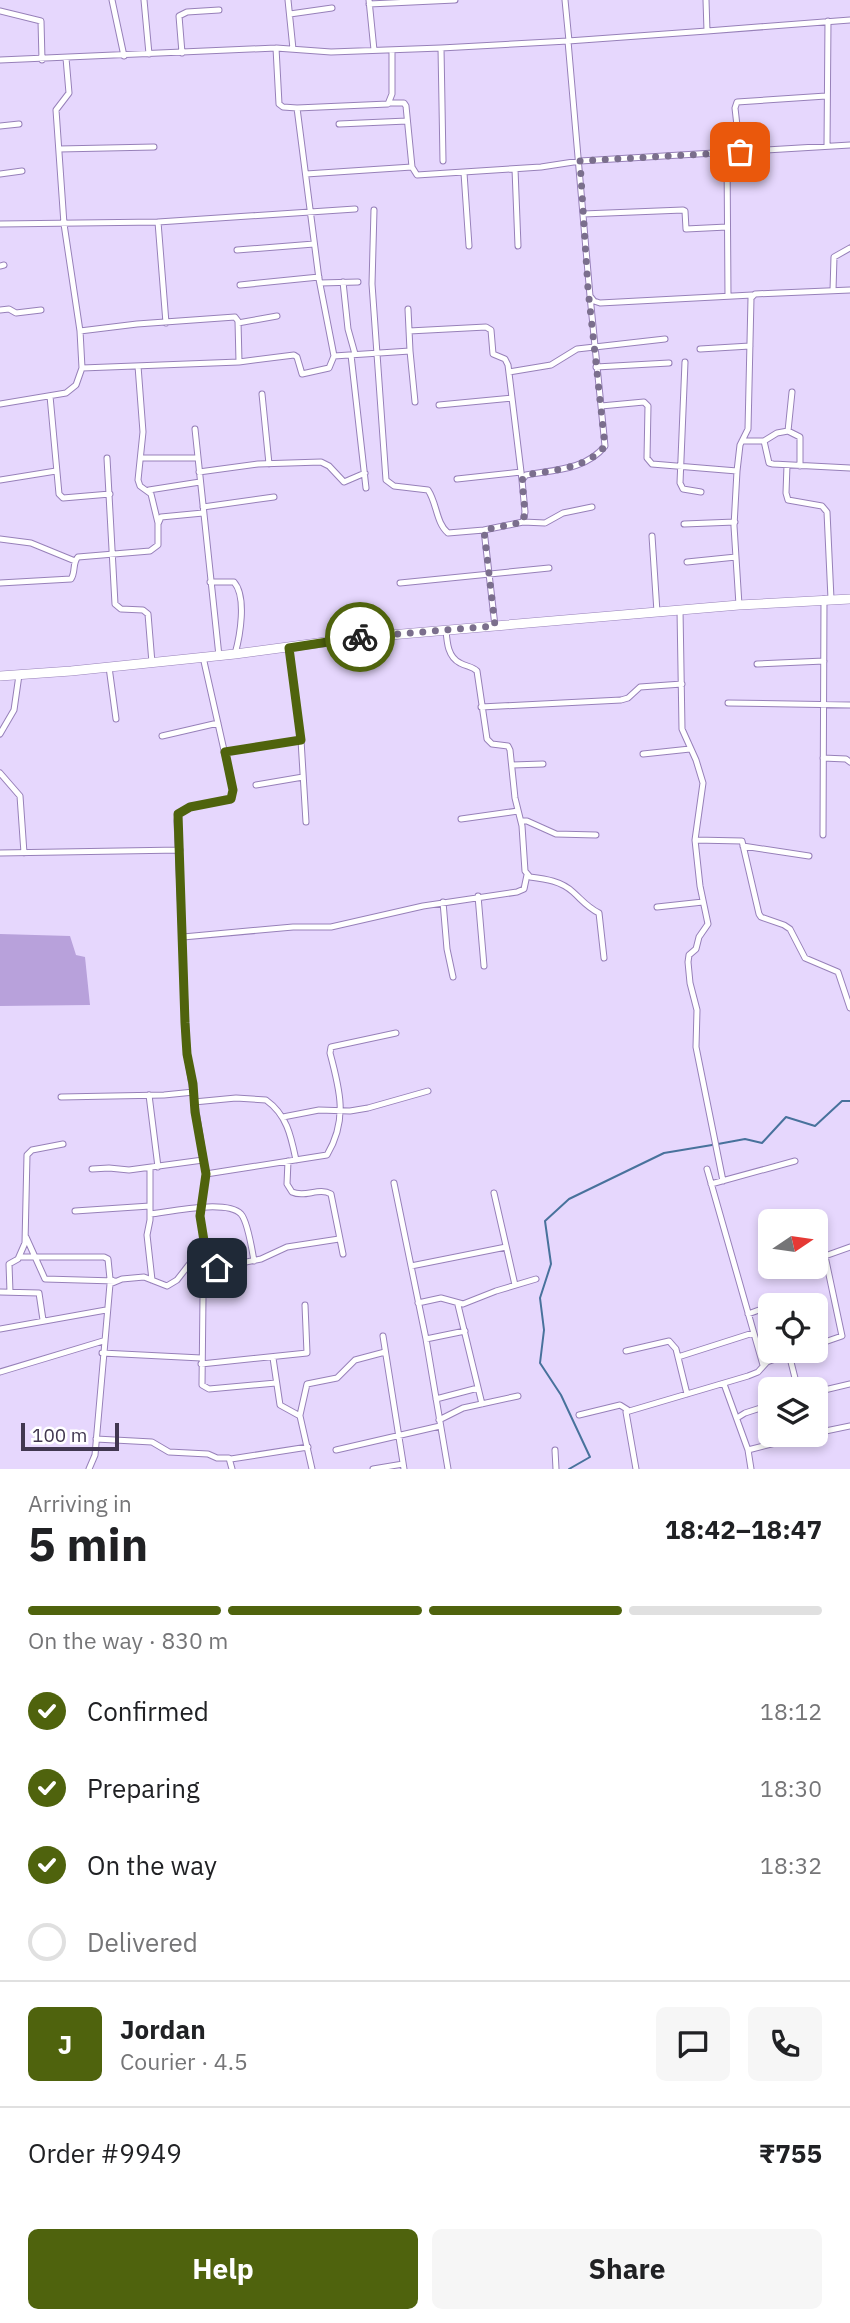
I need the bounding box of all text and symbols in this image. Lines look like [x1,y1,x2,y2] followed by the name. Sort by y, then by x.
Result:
[710,122,770,182] pin
[721,133,759,171] icon: bag
[325,602,395,672] courier
[341,618,379,656] icon: bike
[758,1209,828,1279] north arrow
[758,1209,828,1447] map controls
[187,1238,247,1298] pin
[198,1249,236,1287] icon: home
[758,1293,828,1363] button: locate
[758,1377,828,1447] button: layers
[21,1420,119,1452] scale bar
[32,1423,87,1447] text: 100 m
[28,1488,132,1518] text: Arriving in
[665,1512,822,1546] text: 18:42–18:47
[28,1514,148,1574] text: 5 min
[28,1625,228,1655] text: On the way · 830 m
[28,1692,66,1730] icon: check
[87,1694,209,1728] text: Confirmed
[760,1696,822,1726] text: 18:12
[28,1769,66,1807] icon: check
[87,1771,200,1805] text: Preparing
[760,1773,822,1803] text: 18:30
[28,1846,66,1884] icon: check
[87,1848,217,1882] text: On the way
[760,1850,822,1880] text: 18:32
[87,1925,198,1959] text: Delivered
[656,2007,730,2081] button: chat
[748,2007,822,2081] button: phone
[120,2012,206,2046] text: Jordan
[58,2027,72,2061] text: J
[120,2046,248,2076] text: Courier · 4.5
[28,2136,182,2170] text: Order #9949
[759,2136,822,2170] text: ₹755
[28,2229,418,2309] button: Help
[432,2229,822,2309] button: Share

